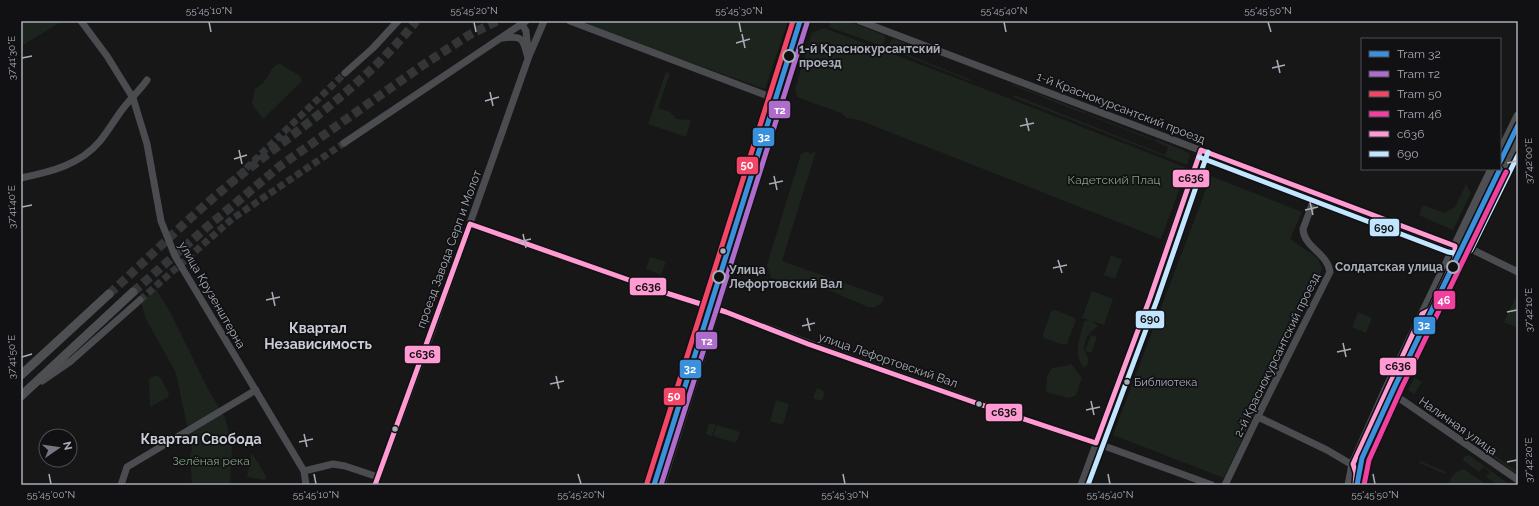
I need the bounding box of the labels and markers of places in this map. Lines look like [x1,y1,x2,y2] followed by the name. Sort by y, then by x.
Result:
[799,42,940,70] place label: 1-й Краснокурсантский проезд
[782,49,796,63] marker: 1-й Краснокурсантский проезд
[718,246,728,256] unlabelled marker
[1335,260,1443,274] place label: Солдатская улица
[1446,260,1460,274] marker: Солдатская улица
[728,263,842,291] place label: Улица Лефортовский Вал
[712,270,726,284] marker: Улица Лефортовский Вал
[1134,376,1197,389] place label: Библиотека
[1122,377,1132,387] marker: Библиотека
[974,399,984,409] unlabelled marker
[390,424,400,434] unlabelled marker

